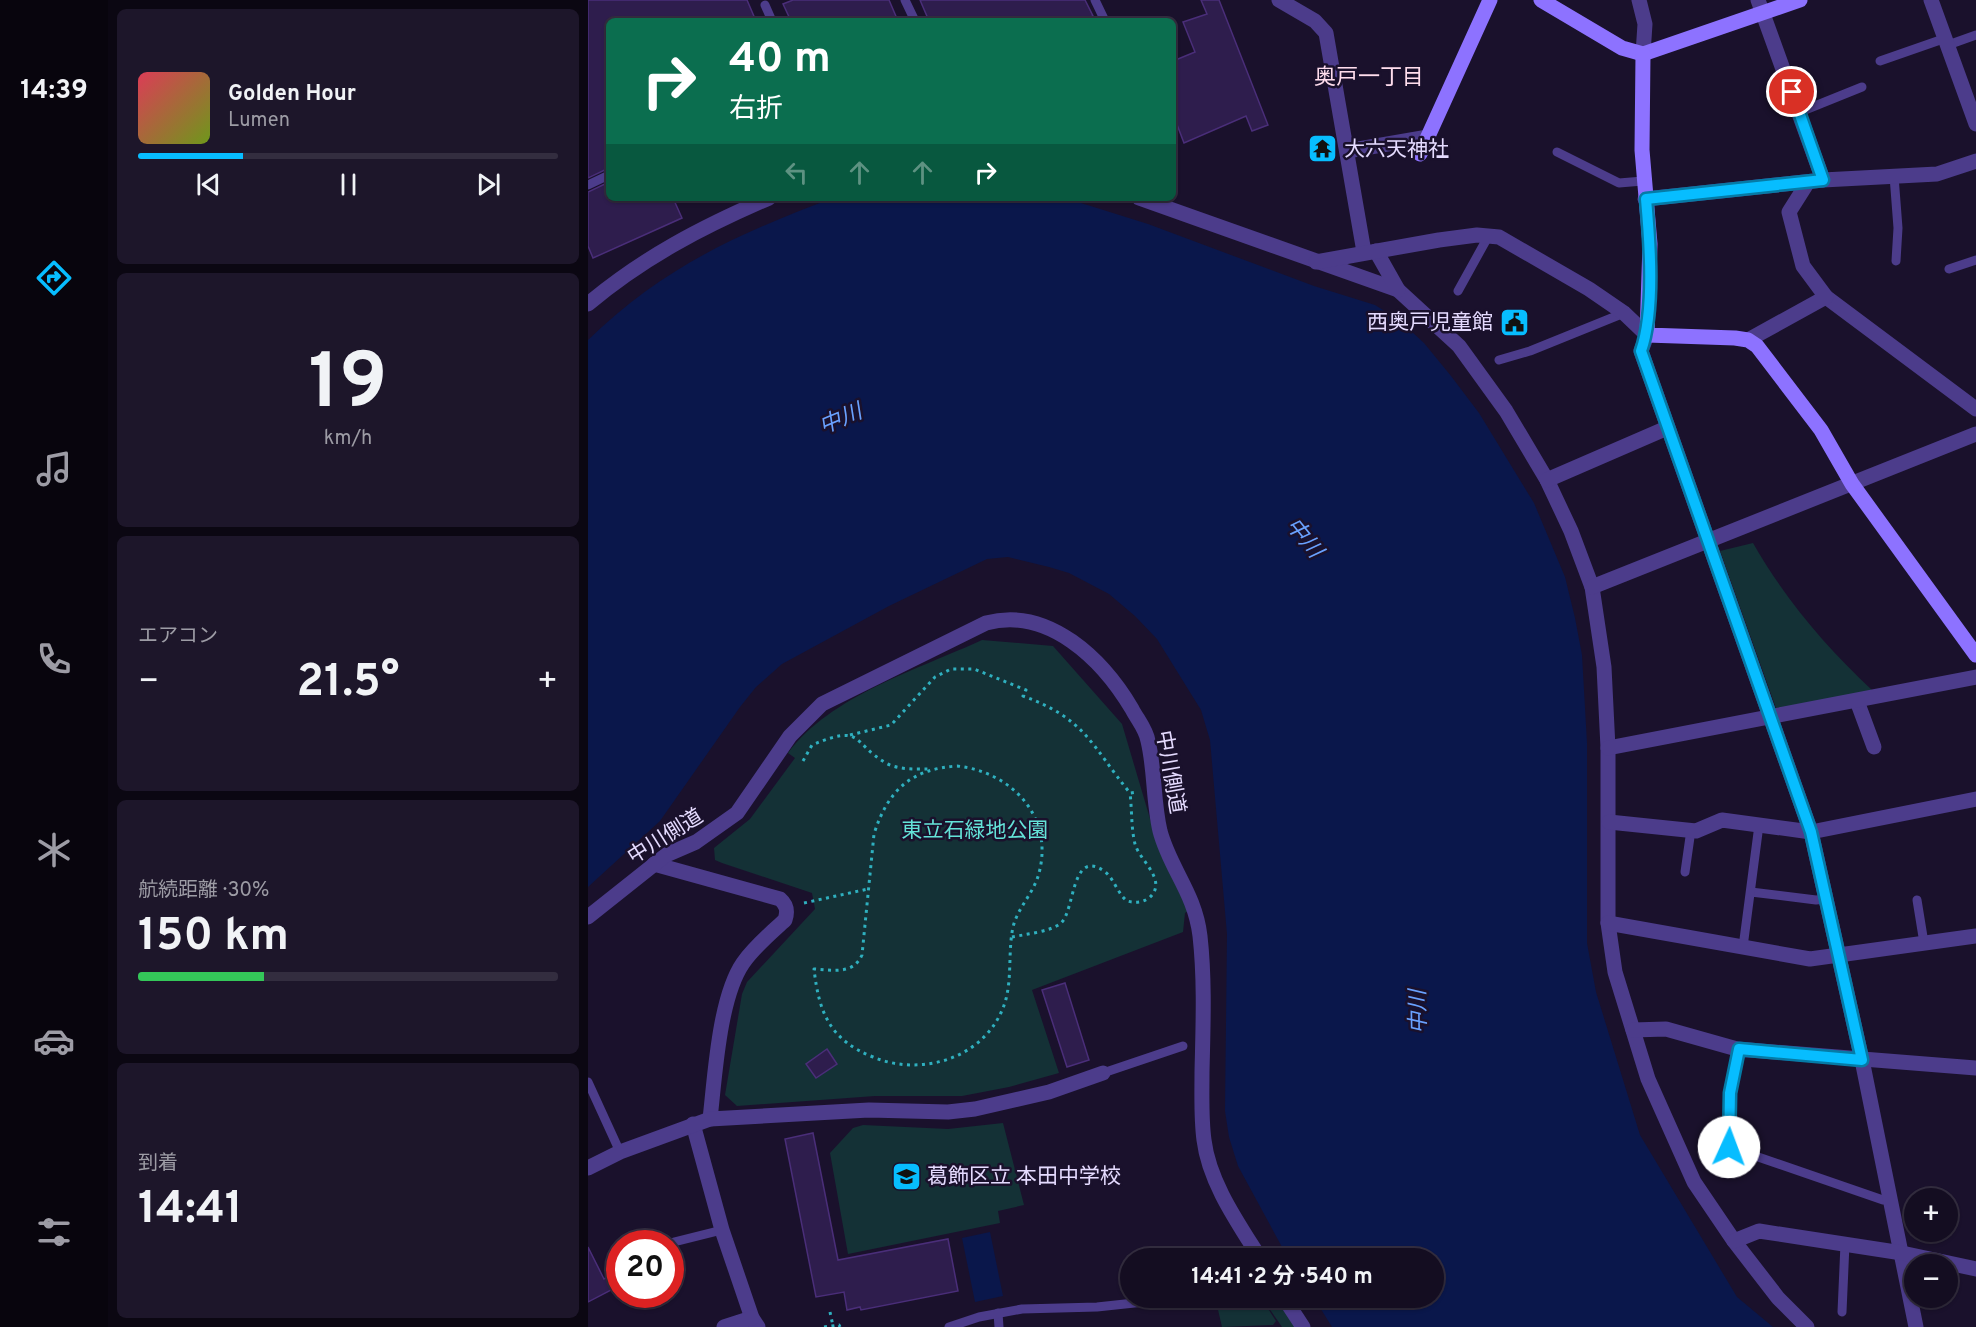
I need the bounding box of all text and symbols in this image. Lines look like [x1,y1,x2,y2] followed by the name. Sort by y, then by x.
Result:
[729,34,831,87] text: 40 m
[630,42,708,120] icon: right
[1314,65,1424,92] district label: 奥戸一丁目
[1766,66,1817,117] pin
[20,74,88,108] text: 14:39
[1775,75,1808,108] icon: arrive
[228,81,356,108] text: Golden Hour
[729,93,783,127] text: 右折
[228,108,290,134] text: Lumen
[1307,133,1339,165] temple icon: 大六天神社
[1344,137,1449,164] place label: 大六天神社
[780,156,813,189] icon: left
[843,156,876,189] icon: ahead
[906,156,939,189] icon: ahead
[969,156,1002,189] icon: right
[192,168,225,201] icon: previous
[332,168,365,201] icon: pause
[472,168,505,201] icon: next
[33,257,75,299] icon: directions
[1498,306,1530,338] public building icon: 西奥戸児童館
[1367,310,1493,337] place label: 西奥戸児童館
[308,337,388,436] text: 19
[815,398,868,441] water label: 中川
[324,426,372,452] text: km/h
[33,448,75,490] icon: music
[1279,513,1329,566] water label: 中川
[138,624,218,650] text: エアコン
[33,638,75,680] icon: phone
[297,655,399,712] text: 21.5°
[138,662,159,704] text: −
[537,662,558,704] text: +
[1149,729,1190,816] street label: 中川側道
[623,804,709,871] street label: 中川側道
[902,818,1049,845] park label: 東立石緑地公園
[33,829,75,871] icon: climate
[138,878,269,904] text: 航続距離 · 30%
[138,909,289,966] text: 150 km
[1406,988,1433,1034] water label: 中川
[33,1020,75,1062] icon: car
[1697,1115,1761,1179] position arrow
[138,1151,178,1177] text: 到着
[890,1160,922,1192] school or university icon: 葛飾区立 本田中学校
[927,1164,1121,1191] place label: 葛飾区立 本田中学校
[138,1182,243,1239] text: 14:41
[1904,1188,1958,1308] map controls
[1904,1188,1958,1242] button: +
[33,1211,75,1253] icon: filters
[606,1230,684,1308] speed limit sign: 20
[1904,1254,1958,1308] button: −
[1191,1264,1373,1291] text: 14:41 · 2 分 · 540 m

